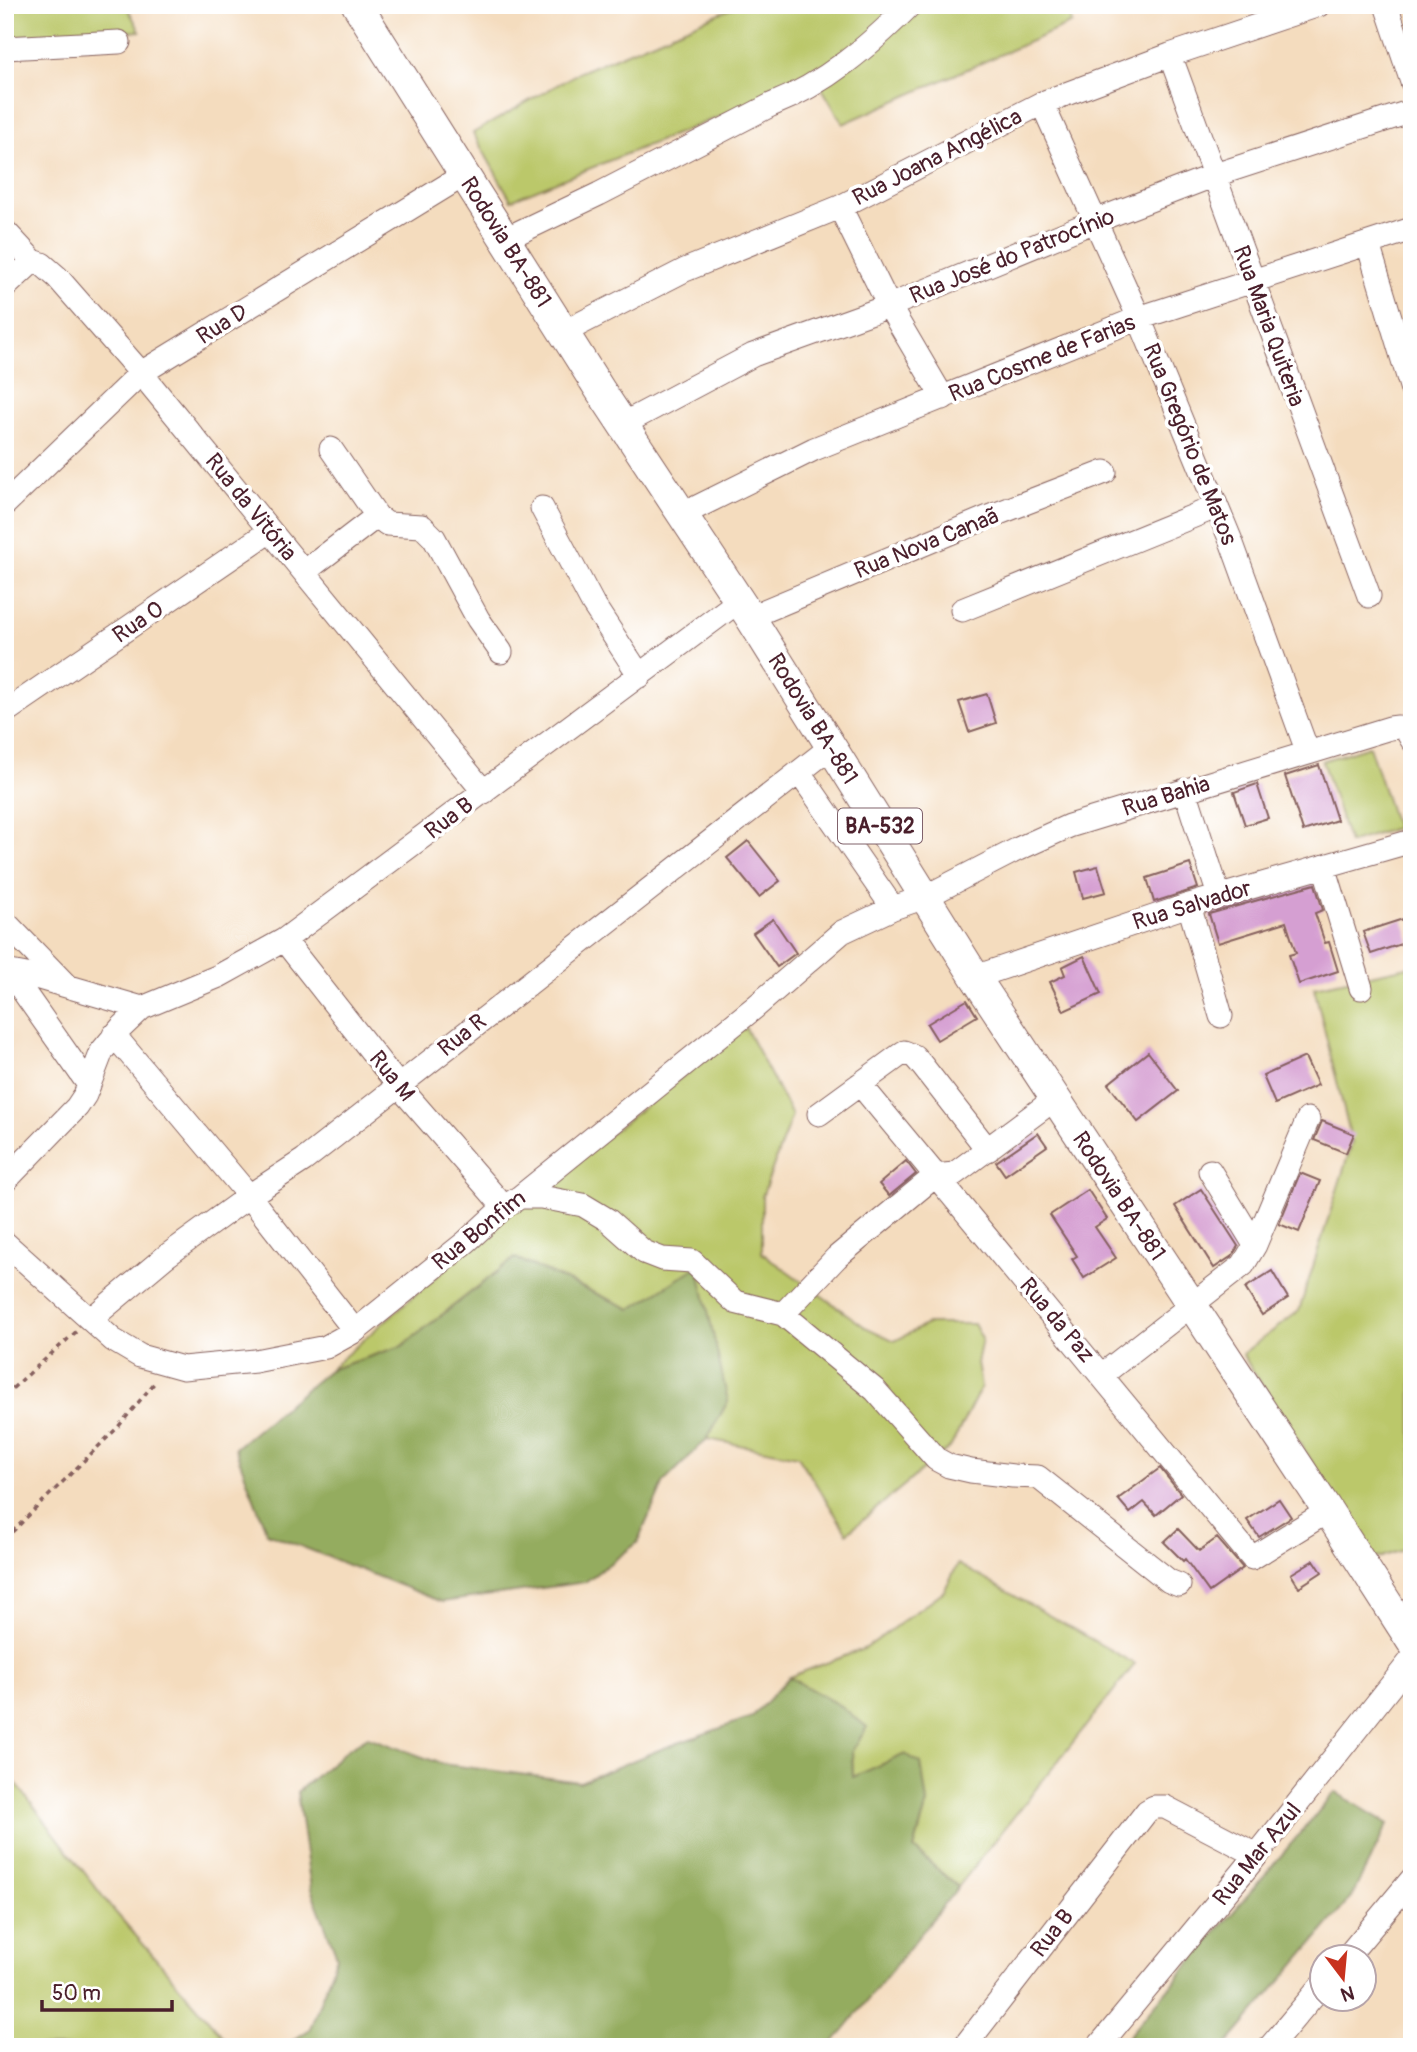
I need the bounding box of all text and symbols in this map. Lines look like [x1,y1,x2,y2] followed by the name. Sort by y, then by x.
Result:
[847,102,1027,212] street label: Rua Joana Angélica
[454,171,558,313] street label: Rodovia BA-881
[905,202,1119,310] street label: Rua José do Patrocínio
[1226,242,1312,410] street label: Rua Maria Quiteria
[191,297,253,351] street label: Rua D
[945,307,1139,409] street label: Rua Cosme de Farias
[1136,339,1244,549] street label: Rua Gregório de Matos
[199,447,303,567] street label: Rua da Vitória
[850,501,1004,585] street label: Rua Nova Canaã
[107,595,169,649] street label: Rua O
[762,648,865,789] street label: Rodovia BA-881
[1119,769,1213,823] street label: Rua Bahia
[419,790,479,846] street label: Rua B
[838,808,922,844] road number: BA-532
[1129,873,1255,937] street label: Rua Salvador
[432,1007,492,1063] street label: Rua R
[363,1045,421,1107] street label: Rua M
[1066,1126,1173,1266] street label: Rodovia BA-881
[426,1183,532,1277] street label: Rua Bonfim
[1013,1272,1101,1368] street label: Rua da Paz
[1206,1796,1308,1912] street label: Rua Mar Azul
[1024,1903,1080,1963] street label: Rua B
[1308,1944,1378,2014] north arrow
[42,1968,172,2012] scale bar
[52,1980,101,2007] text: 50 m
[1338,1980,1357,2007] text: N

